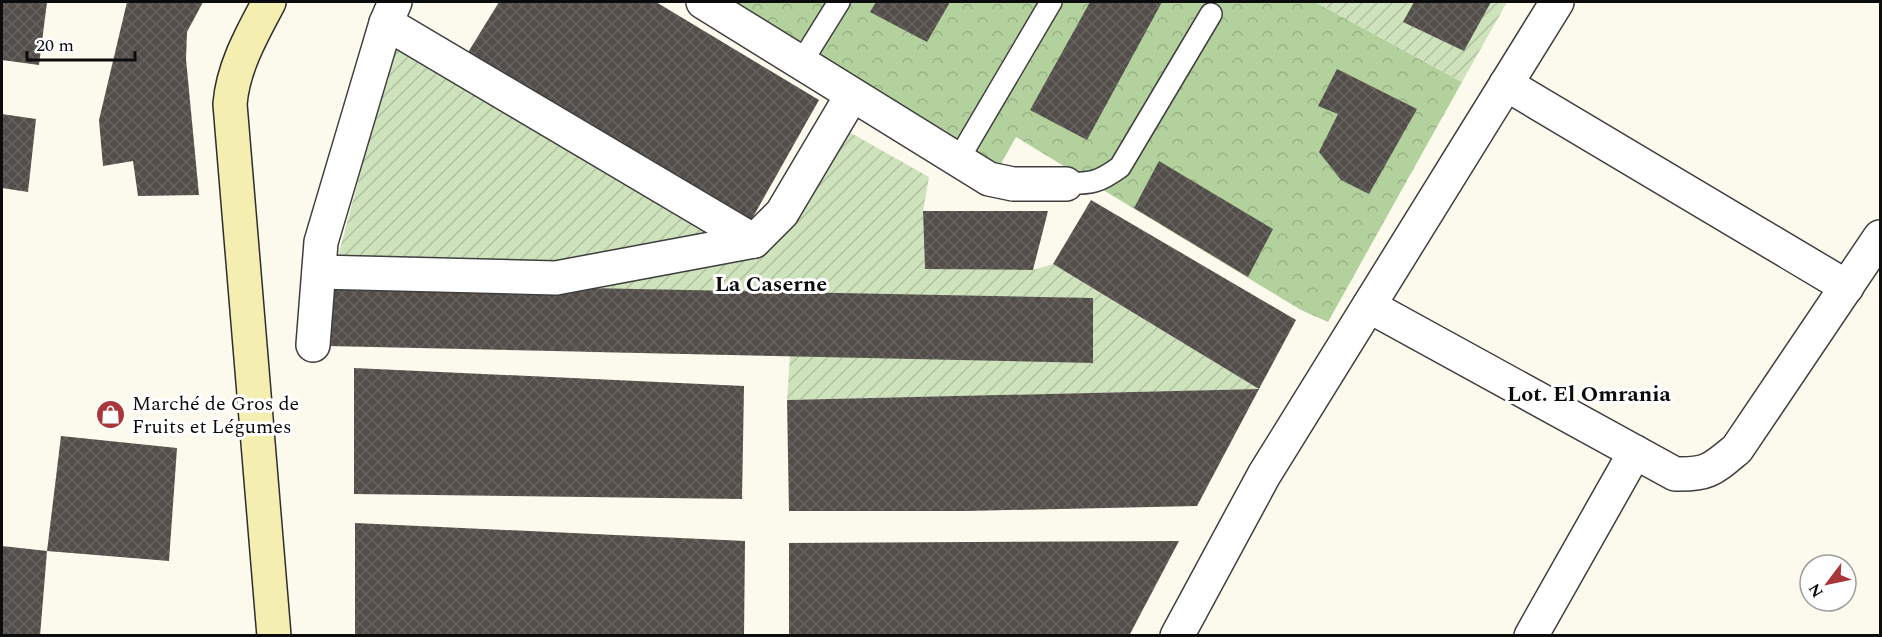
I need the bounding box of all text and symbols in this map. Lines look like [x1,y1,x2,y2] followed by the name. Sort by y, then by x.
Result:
[27,24,135,62] scale bar
[36,32,74,59] text: 20 m
[715,268,827,301] district label: La Caserne
[1507,378,1672,411] district label: Lot. El Omrania
[132,389,299,442] place label: Marché de Gros de Fruits et Légumes
[95,399,127,431] shop icon: Marché de Gros de Fruits et Légumes
[1798,553,1858,613] north arrow
[1802,579,1830,602] text: N

